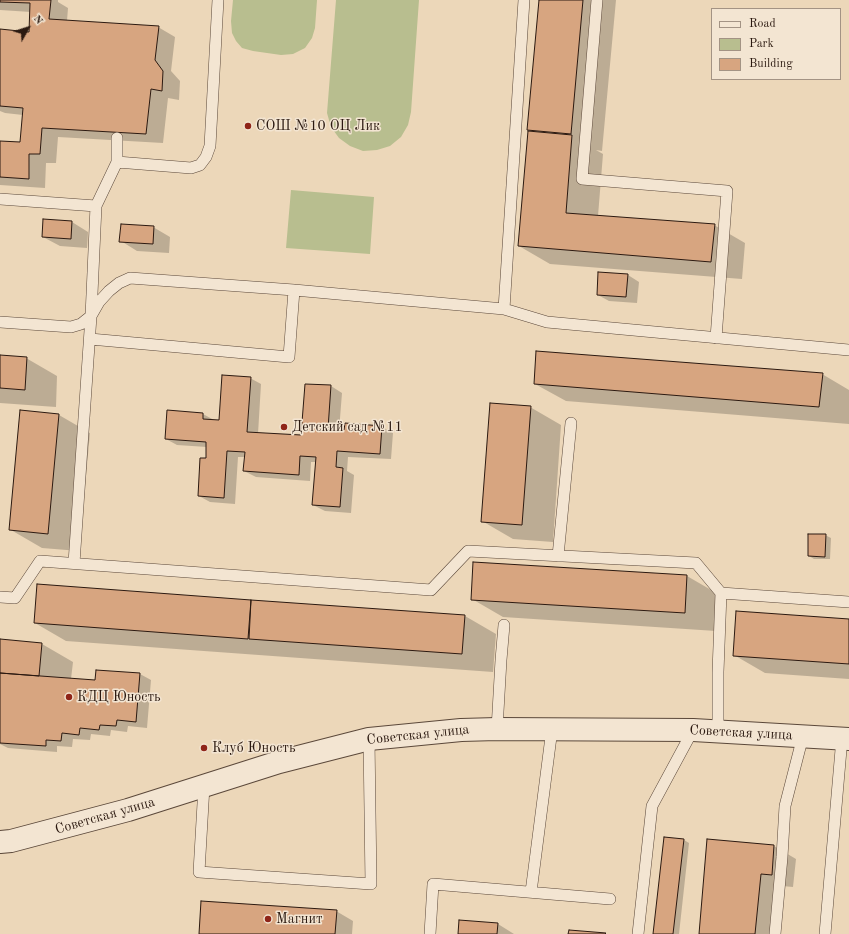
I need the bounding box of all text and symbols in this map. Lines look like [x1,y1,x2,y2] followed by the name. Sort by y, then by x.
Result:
[8,8,48,48] north arrow
[711,8,841,80] legend
[31,13,45,27] text: N
[749,18,776,30] text: Road
[749,38,774,50] text: Park
[749,58,793,70] text: Building
[256,118,380,134] place label: СОШ №10 ОЦ Лик
[243,121,253,131] marker: СОШ №10 ОЦ Лик
[292,419,403,435] place label: Детский сад №11
[279,422,289,432] marker: Детский сад №11
[77,689,161,705] place label: КДЦ Юность
[64,692,74,702] marker: КДЦ Юность
[366,721,470,749] street label: Советская улица
[689,722,793,744] street label: Советская улица
[212,740,295,756] place label: Клуб Юность
[199,743,209,753] marker: Клуб Юность
[53,794,157,838] street label: Советская улица
[276,911,323,927] place label: Магнит
[263,914,273,924] marker: Магнит

